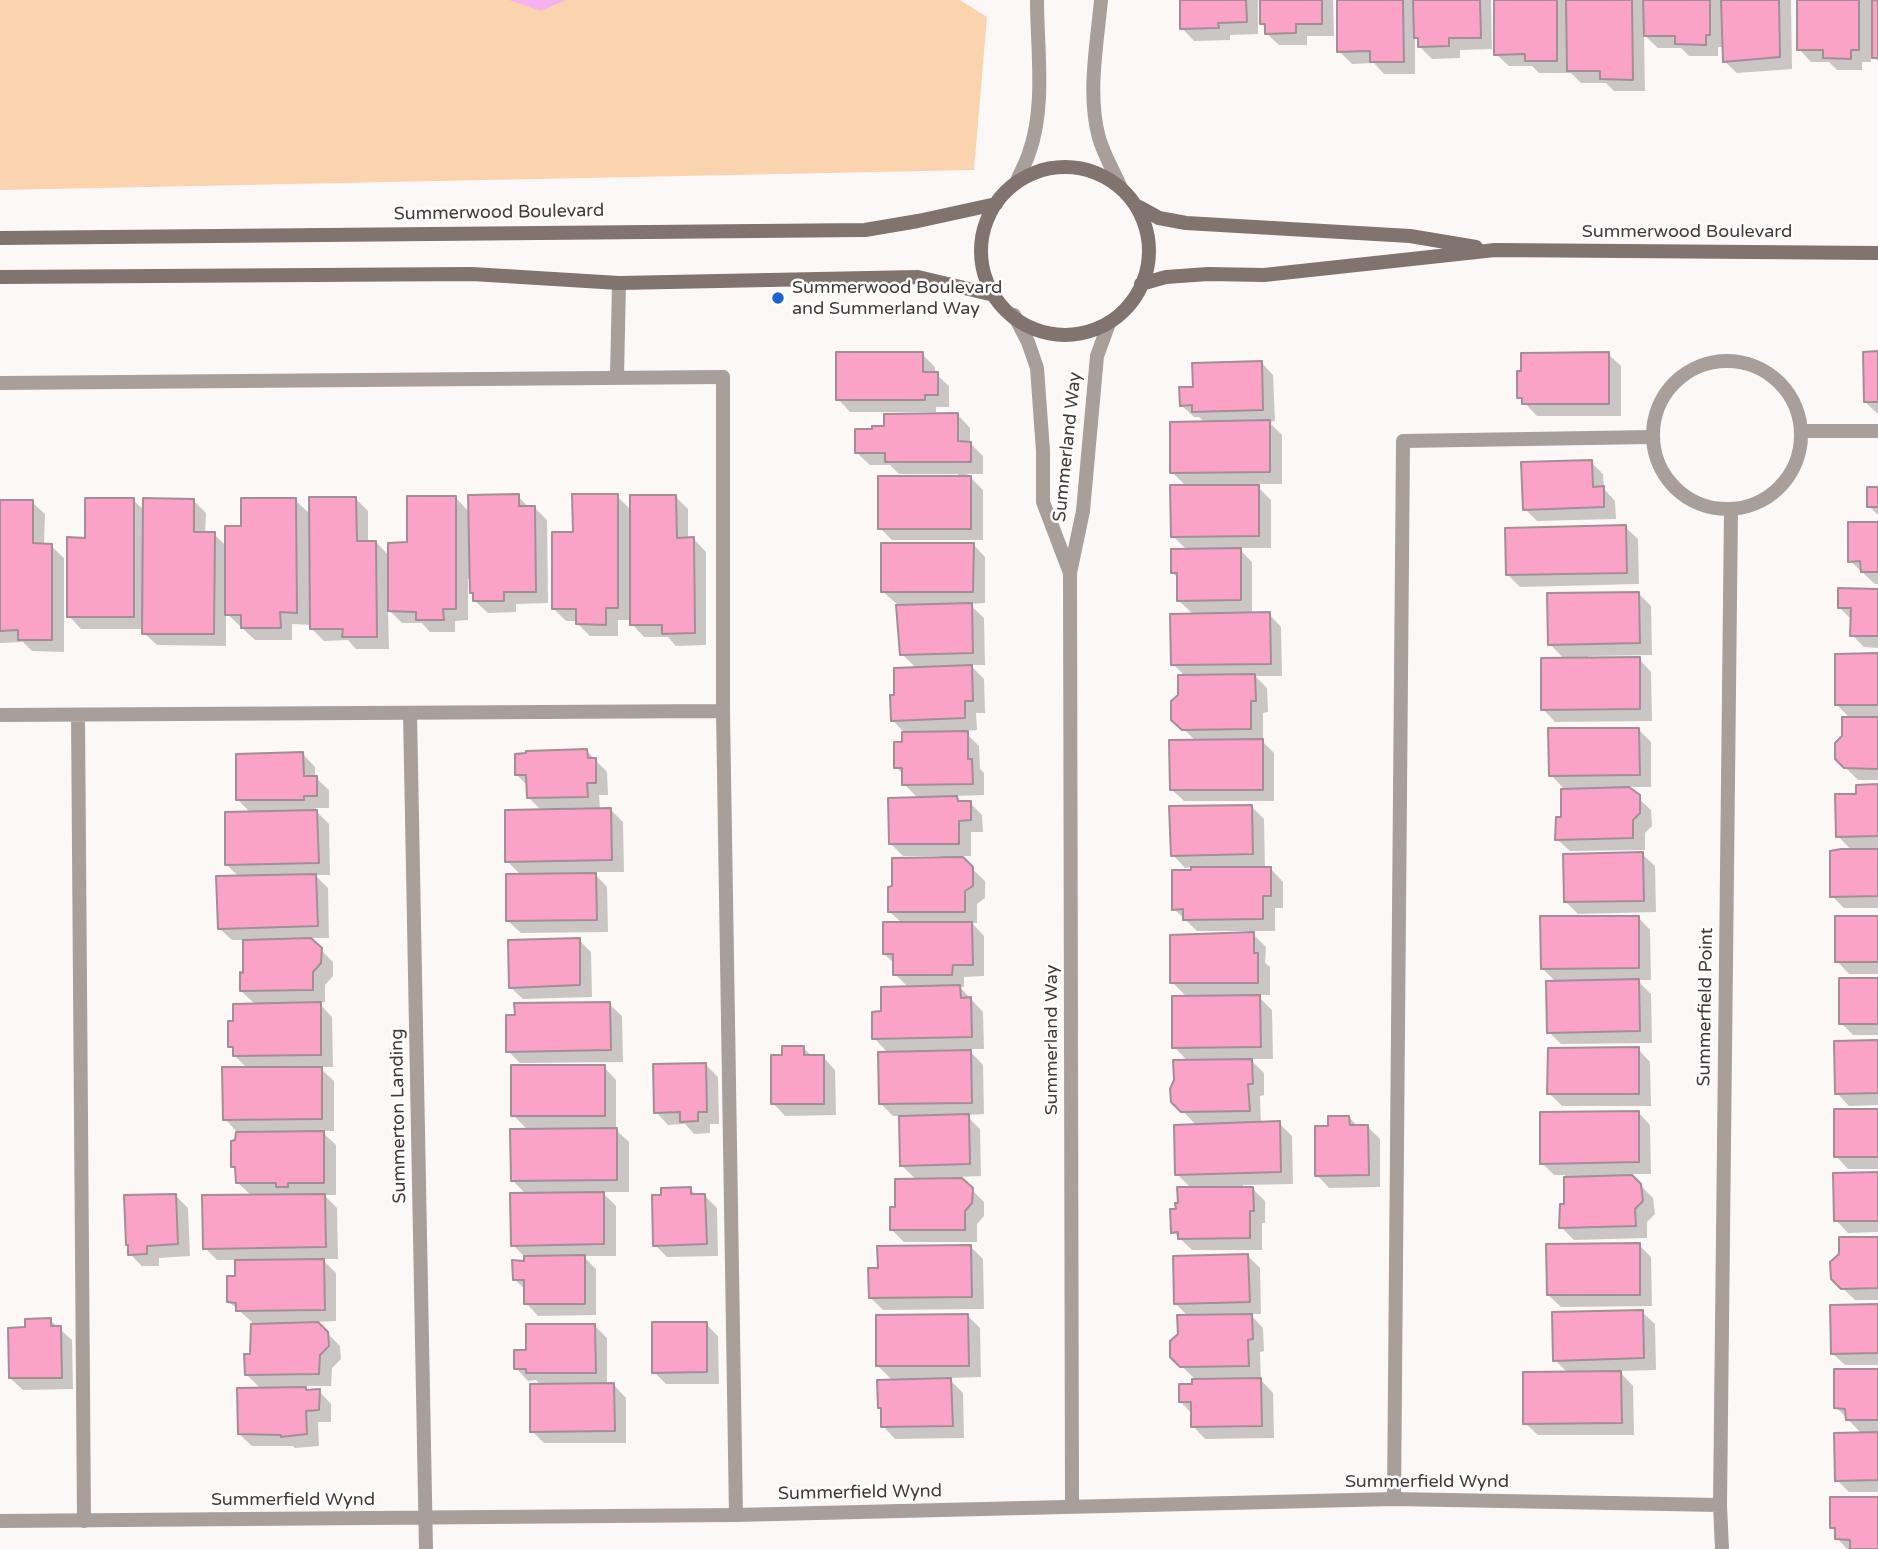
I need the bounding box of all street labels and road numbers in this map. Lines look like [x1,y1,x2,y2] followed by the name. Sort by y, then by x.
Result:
[394,200,604,226] street label: Summerwood Boulevard
[1582,221,1792,243] street label: Summerwood Boulevard
[1049,371,1087,523] street label: Summerland Way
[1694,927,1718,1087] street label: Summerfield Point
[1041,965,1063,1115] street label: Summerland Way
[387,1028,411,1204] street label: Summerton Landing
[1345,1471,1509,1493] street label: Summerfield Wynd
[778,1481,942,1505] street label: Summerfield Wynd
[211,1489,375,1511] street label: Summerfield Wynd

